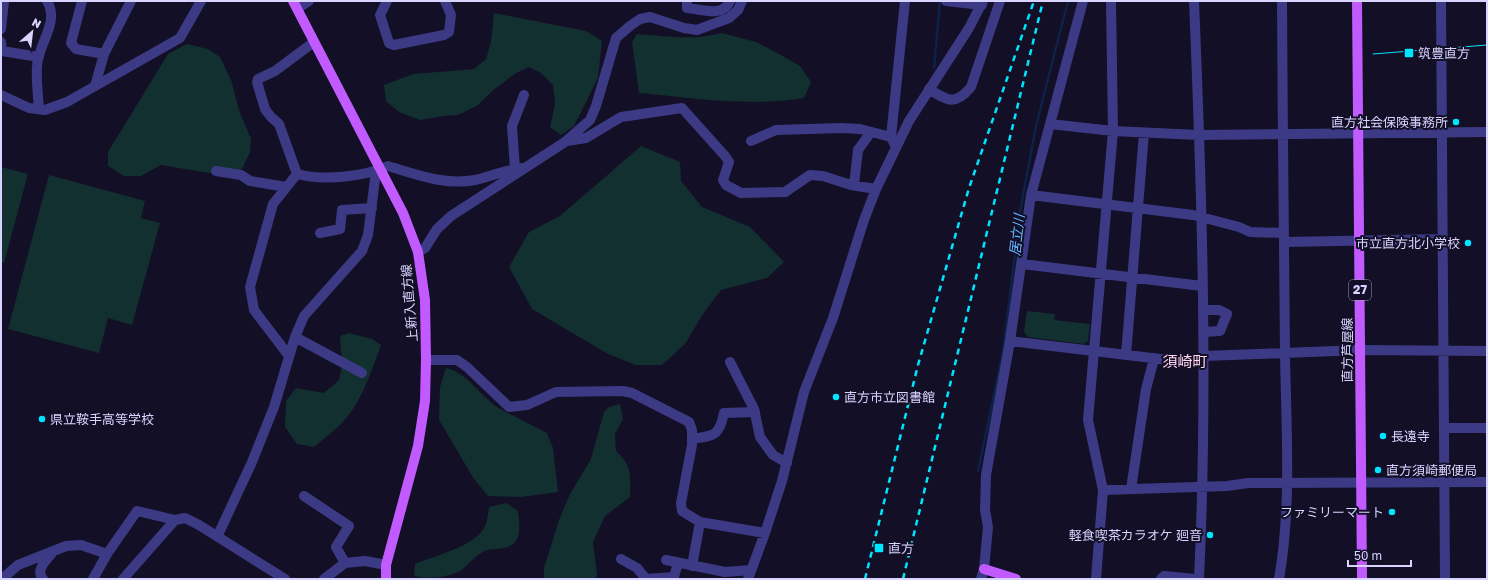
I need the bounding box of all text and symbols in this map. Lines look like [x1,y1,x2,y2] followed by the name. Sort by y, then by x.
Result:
[12,12,52,52] north arrow
[30,15,44,30] text: N
[1418,45,1470,61] place label: 筑豊直方
[1403,47,1415,59] marker: 筑豊直方
[1331,114,1448,130] place label: 直方社会保険事務所
[1451,117,1461,127] marker: 直方社会保険事務所
[1006,211,1028,257] water label: 居立川
[1356,235,1460,251] place label: 市立直方北小学校
[1463,238,1473,248] marker: 市立直方北小学校
[398,263,420,343] street label: 上新入直方線
[1349,280,1371,300] road number: 27
[1339,317,1355,383] street label: 直方芦屋線
[1162,352,1208,370] district label: 須崎町
[844,389,935,405] place label: 直方市立図書館
[831,392,841,402] marker: 直方市立図書館
[50,411,154,427] place label: 県立鞍手高等学校
[37,414,47,424] marker: 県立鞍手高等学校
[1391,428,1430,444] place label: 長遠寺
[1378,431,1388,441] marker: 長遠寺
[1386,462,1477,478] place label: 直方須崎郵便局
[1373,465,1383,475] marker: 直方須崎郵便局
[1280,504,1384,520] place label: ファミリーマート
[1387,507,1397,517] marker: ファミリーマート
[1069,527,1202,543] place label: 軽食喫茶カラオケ 廻音
[1205,530,1215,540] marker: 軽食喫茶カラオケ 廻音
[888,540,914,556] place label: 直方
[873,542,885,554] marker: 直方
[1348,542,1411,568] scale bar
[1354,548,1382,563] text: 50 m

